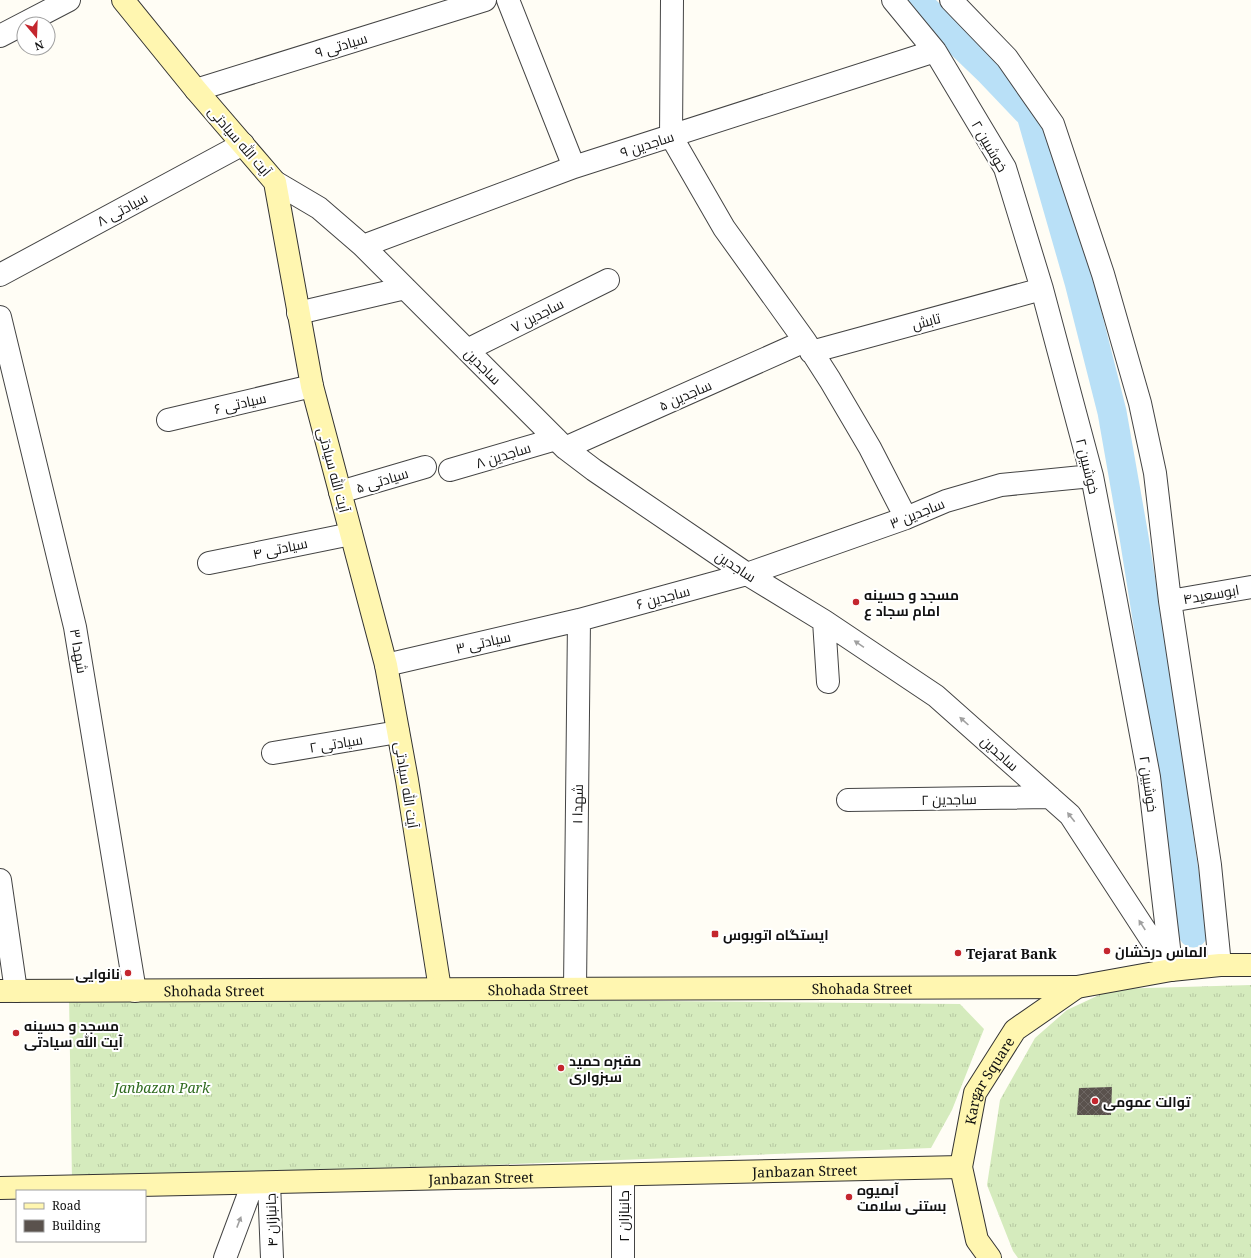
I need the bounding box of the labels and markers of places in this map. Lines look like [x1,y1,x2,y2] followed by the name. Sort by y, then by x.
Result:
[864,585,959,621] place label: مسجد و حسینه امام سجاد ع
[851,597,861,607] marker: مسجد و حسینه امام سجاد ع
[723,925,829,944] place label: ایستگاه اتوبوس
[710,929,720,939] marker: ایستگاه اتوبوس
[1115,942,1207,961] place label: الماس درخشان
[966,944,1057,963] place label: Tejarat Bank
[1102,946,1112,956] marker: الماس درخشان
[953,948,963,958] marker: Tejarat Bank
[75,964,120,983] place label: نانوایی
[123,968,133,978] marker: نانوایی
[24,1016,123,1051] place label: مسجد و حسینه آیت الله سیادتی
[11,1028,21,1038] marker: مسجد و حسینه آیت الله سیادتی
[569,1051,641,1086] place label: مقبره حمید سبزواری
[556,1063,566,1073] marker: مقبره حمید سبزواری
[1103,1092,1191,1111] place label: توالت عمومی
[1090,1096,1100,1106] marker: توالت عمومی
[857,1180,946,1215] place label: آبمیوه بستنی سلامت
[844,1192,854,1202] marker: آبمیوه بستنی سلامت

